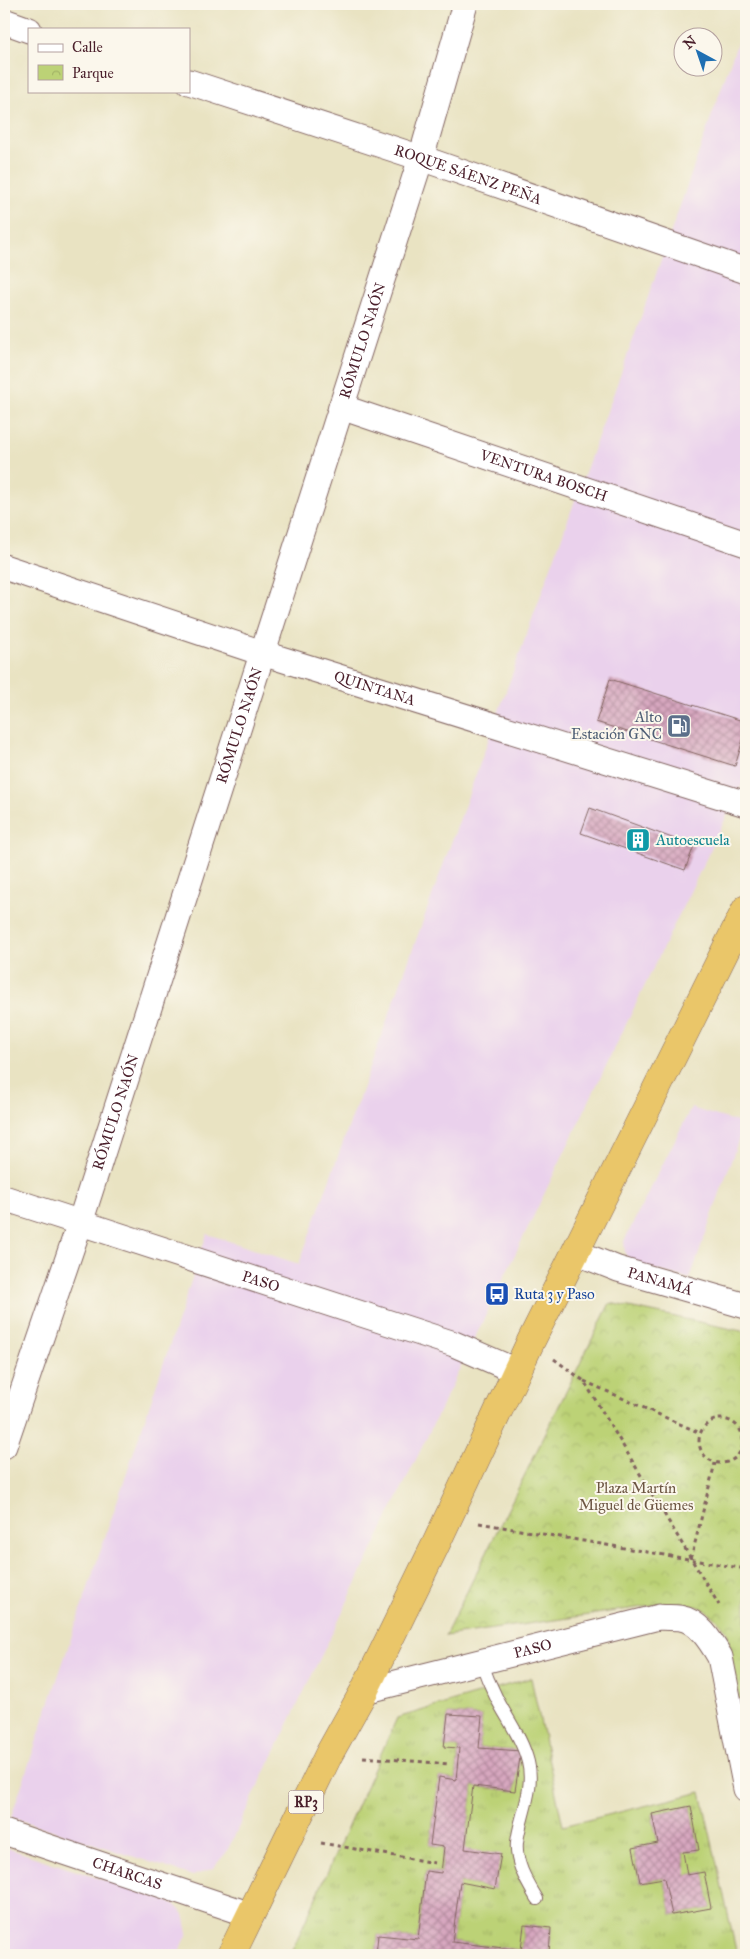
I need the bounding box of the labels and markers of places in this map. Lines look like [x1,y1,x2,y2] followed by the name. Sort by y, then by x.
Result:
[571,708,662,743] place label: Alto Estación GNC
[666,713,692,739] fuel station icon: Alto Estación GNC
[625,827,651,853] building icon: Autoescuela
[655,831,730,849] place label: Autoescuela
[484,1281,510,1307] bus stop icon: Ruta 3 y Paso
[514,1285,595,1303] place label: Ruta 3 y Paso

